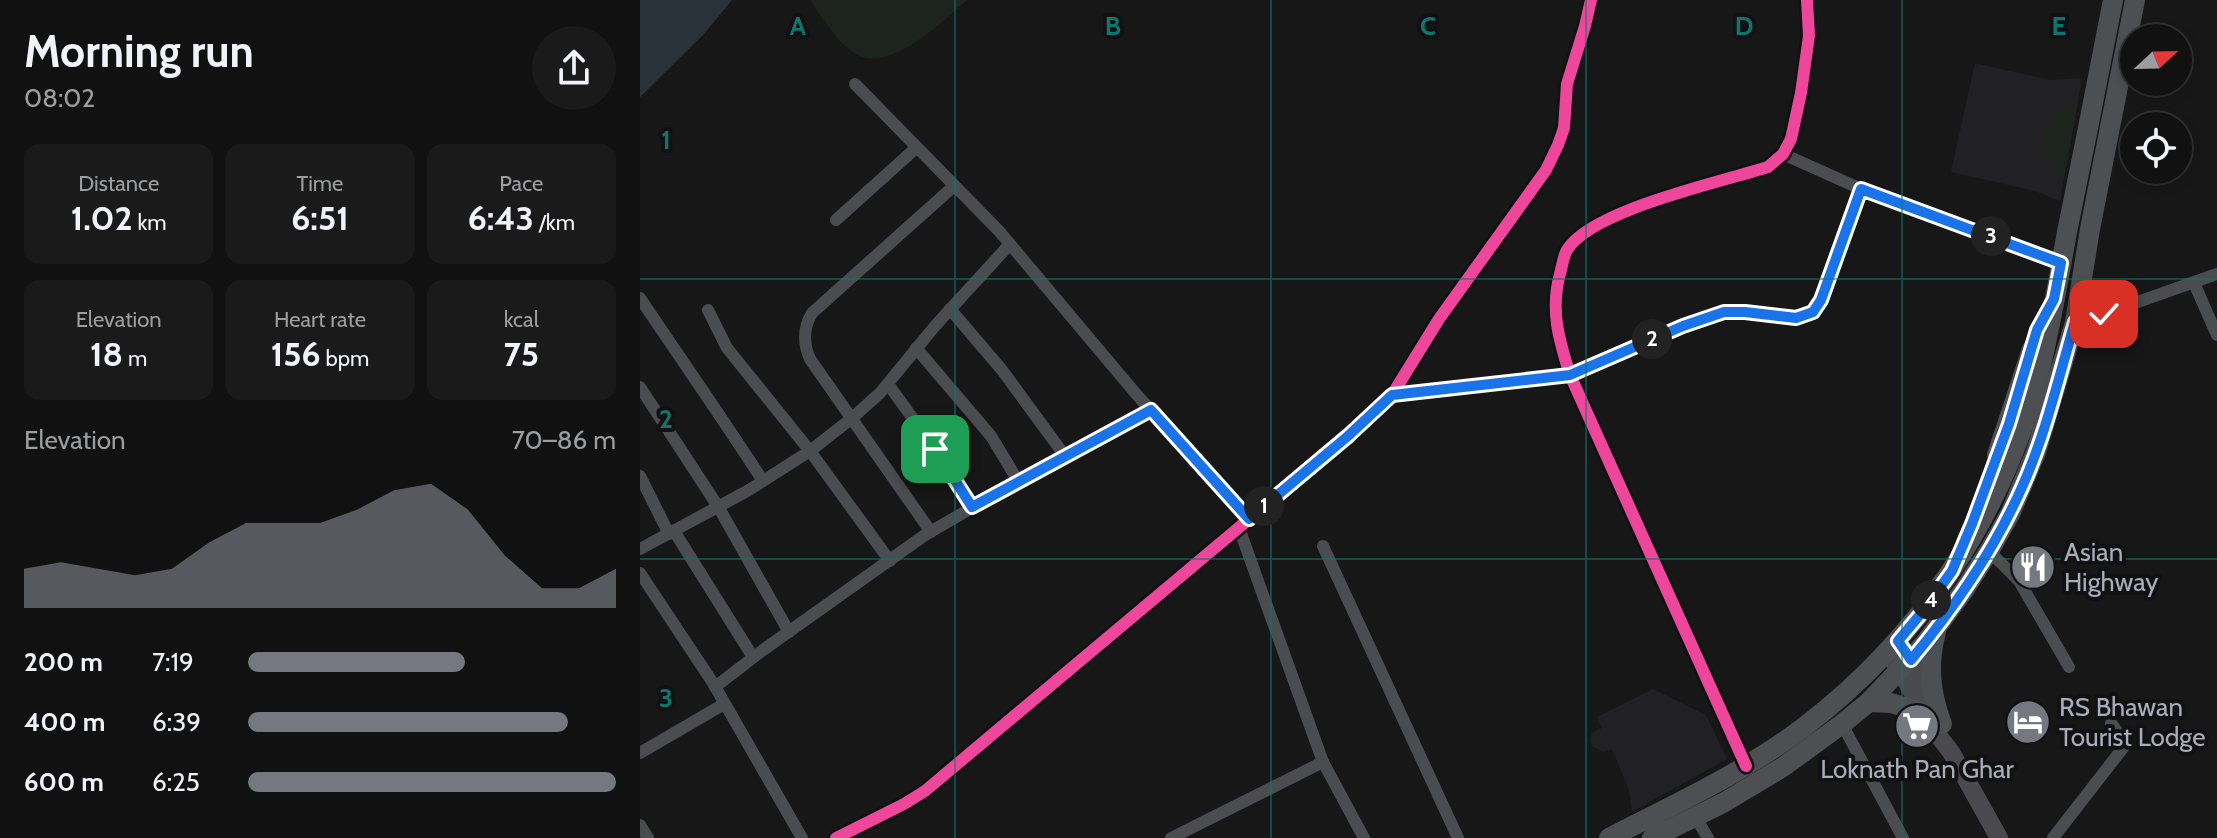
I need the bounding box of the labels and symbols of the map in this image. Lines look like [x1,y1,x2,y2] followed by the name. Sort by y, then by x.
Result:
[790,10,807,42] text: A
[1105,10,1121,42] text: B
[1420,10,1436,42] text: C
[1735,10,1753,42] text: D
[2052,10,2066,42] text: E
[2120,24,2192,96] north arrow
[661,124,671,156] text: 1
[1971,216,2011,256] pin: 3
[2070,280,2138,348] pin
[1632,319,1672,359] pin: 2
[659,403,673,435] text: 2
[901,415,969,483] pin
[1244,486,1284,526] pin: 1
[2064,536,2158,598] place label: Asian Highway
[2009,543,2057,591] restaurant icon: Asian Highway
[1911,580,1951,620] pin: 4
[659,682,673,714] text: 3
[2059,691,2206,753] place label: RS Bhawan Tourist Lodge
[2004,698,2052,746] hotel icon: RS Bhawan Tourist Lodge
[1893,702,1941,750] supermarket icon: Loknath Pan Ghar
[1820,753,2015,785] place label: Loknath Pan Ghar

